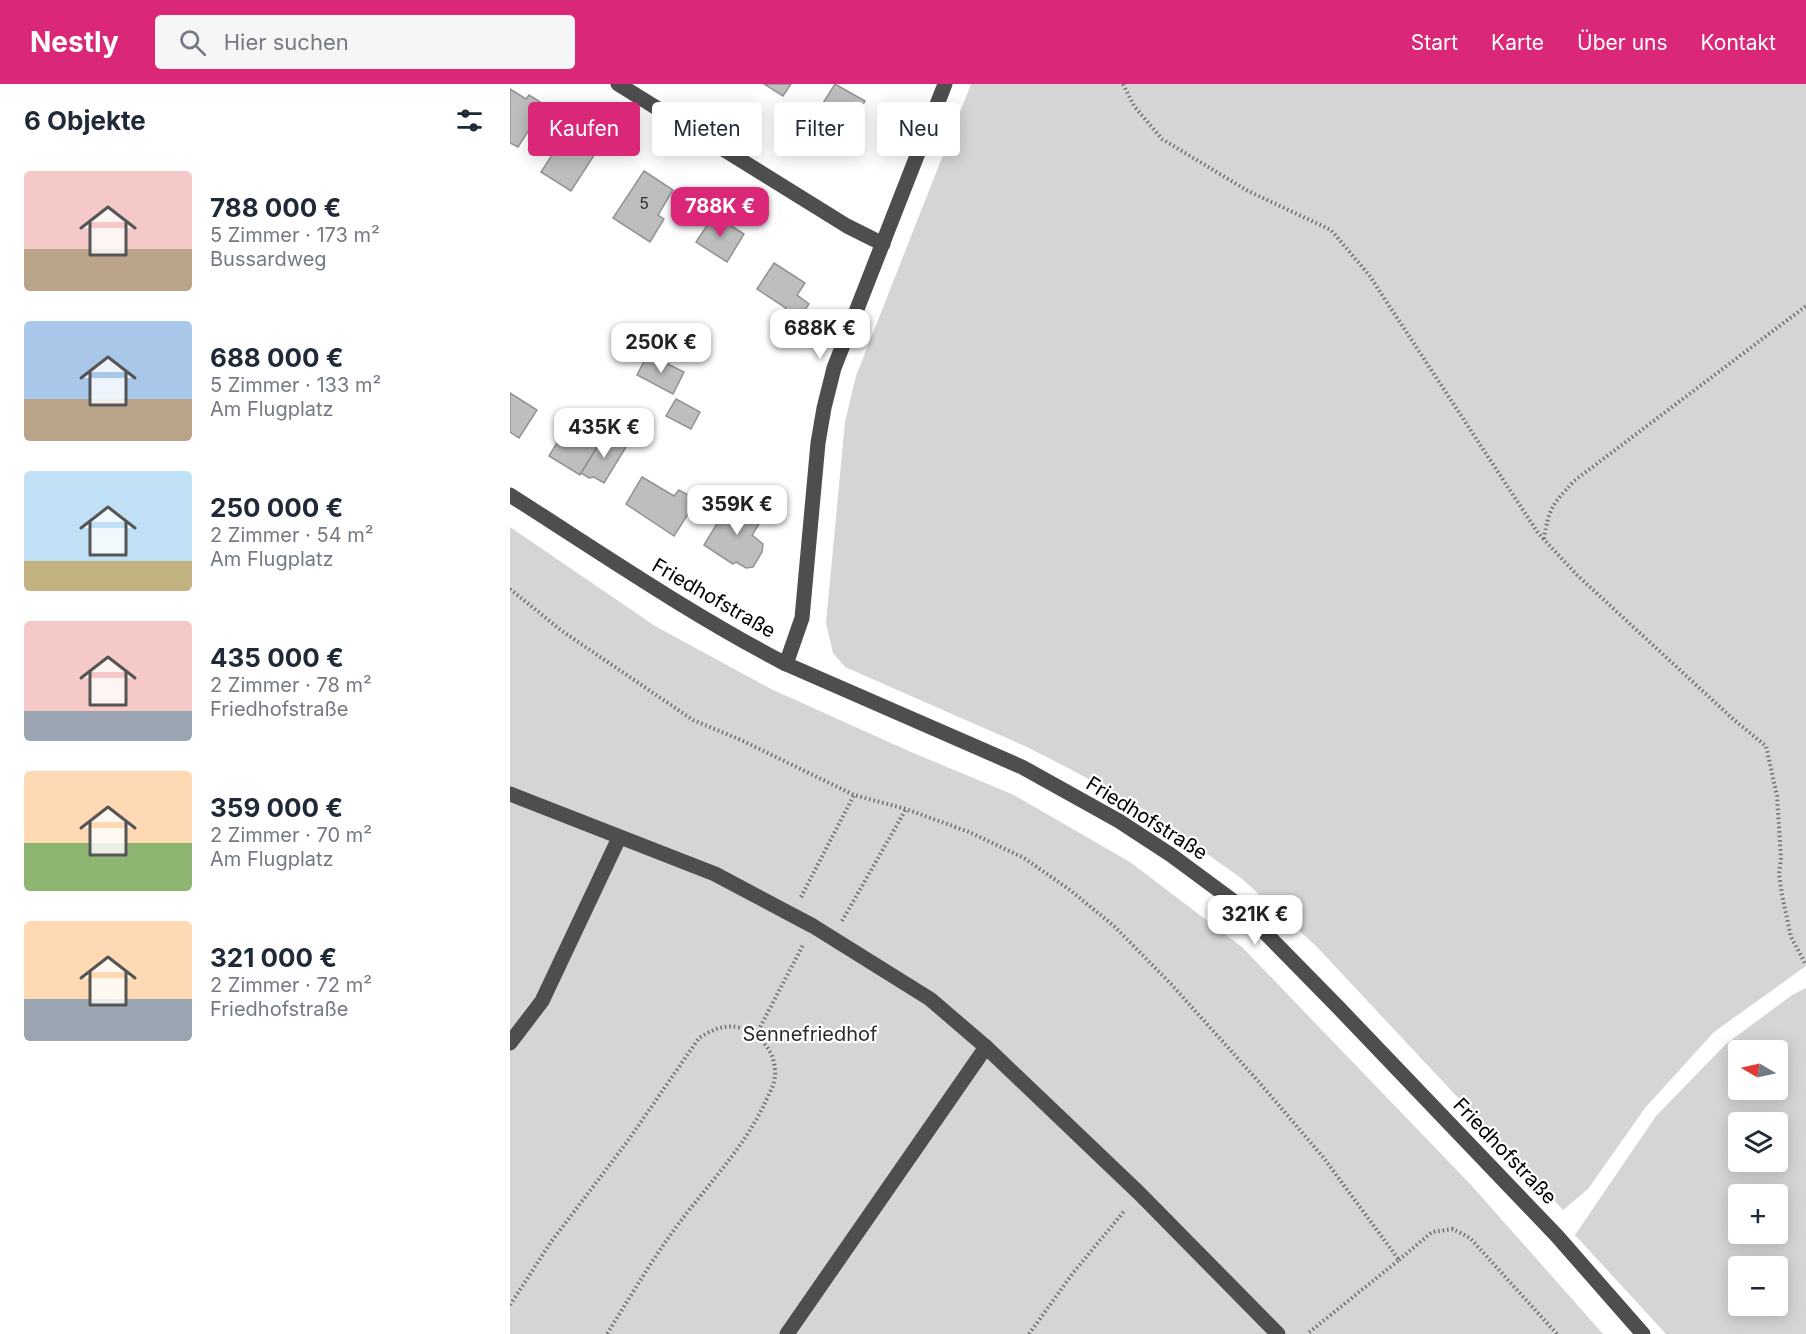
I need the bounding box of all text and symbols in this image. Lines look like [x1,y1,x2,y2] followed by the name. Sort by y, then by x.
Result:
[155,15,575,69] search box
[30,25,119,59] text: Nestly
[176,26,209,59] icon: search
[224,29,349,55] text: Hier suchen
[1411,30,1458,55] text: Start
[1491,30,1544,55] text: Karte
[1577,30,1668,55] text: Über uns
[1701,30,1776,55] text: Kontakt
[528,102,640,156] chip: Kaufen
[652,102,762,156] chip: Mieten
[774,102,865,156] chip: Filter
[877,102,960,156] chip: Neu
[453,104,486,137] icon: filters
[24,105,146,136] text: 6 Objekte
[671,187,769,238] pin: 788K €
[210,192,341,223] text: 788 000 €
[639,193,649,213] house number: 5
[685,194,755,218] text: 788K €
[72,195,144,267] icon: home
[210,223,380,247] text: 5 Zimmer · 173 m²
[210,247,327,271] text: Bussardweg
[771,309,869,360] pin: 688K €
[784,316,856,340] text: 688K €
[612,323,710,374] pin: 250K €
[625,330,697,354] text: 250K €
[210,342,343,373] text: 688 000 €
[72,345,144,417] icon: home
[210,373,381,397] text: 5 Zimmer · 133 m²
[210,397,334,421] text: Am Flugplatz
[555,408,653,459] pin: 435K €
[568,415,640,439] text: 435K €
[688,485,786,536] pin: 359K €
[210,492,343,523] text: 250 000 €
[701,492,773,516] text: 359K €
[72,495,144,567] icon: home
[210,523,374,547] text: 2 Zimmer · 54 m²
[210,547,334,571] text: Am Flugplatz
[648,553,780,643] street label: Friedhofstraße
[210,642,344,673] text: 435 000 €
[72,645,144,717] icon: home
[210,673,372,697] text: 2 Zimmer · 78 m²
[210,697,348,721] text: Friedhofstraße
[1082,771,1212,865] street label: Friedhofstraße
[210,792,343,823] text: 359 000 €
[72,795,144,867] icon: home
[210,823,372,847] text: 2 Zimmer · 70 m²
[210,847,334,871] text: Am Flugplatz
[1206,895,1304,946] pin: 321K €
[1222,902,1288,926] text: 321K €
[210,942,337,973] text: 321 000 €
[72,945,144,1017] icon: home
[210,973,372,997] text: 2 Zimmer · 72 m²
[210,997,348,1021] text: Friedhofstraße
[743,1022,878,1046] park label: Sennefriedhof
[1728,1040,1788,1100] north arrow
[1728,1040,1788,1316] map controls
[1448,1093,1562,1209] street label: Friedhofstraße
[1728,1112,1788,1172] button: layers
[1728,1184,1788,1244] button: +
[1728,1256,1788,1316] button: −

